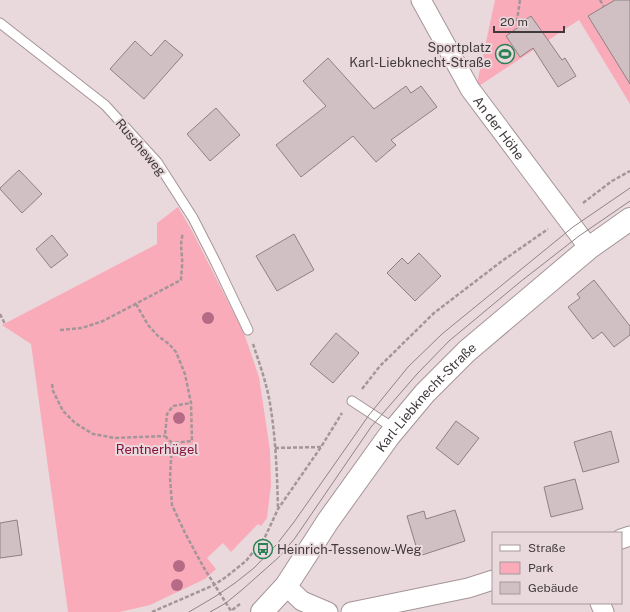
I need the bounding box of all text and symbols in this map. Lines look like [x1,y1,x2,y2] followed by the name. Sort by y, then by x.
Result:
[494,8,564,34] scale bar
[500,15,528,29] text: 20 m
[349,40,491,70] place label: Sportplatz Karl-Liebknecht-Straße
[494,43,516,65] sports icon: Sportplatz Karl-Liebknecht-Straße
[470,93,527,163] street label: An der Höhe
[112,116,169,179] street label: Ruscheweg
[373,340,479,455] street label: Karl-Liebknecht-Straße
[116,442,198,457] park label: Rentnerhügel
[492,532,622,604] legend
[252,538,274,560] bus stop icon: Heinrich-Tessenow-Weg
[528,541,566,555] text: Straße
[277,542,422,557] place label: Heinrich-Tessenow-Weg
[528,561,554,575] text: Park
[528,581,578,595] text: Gebäude

